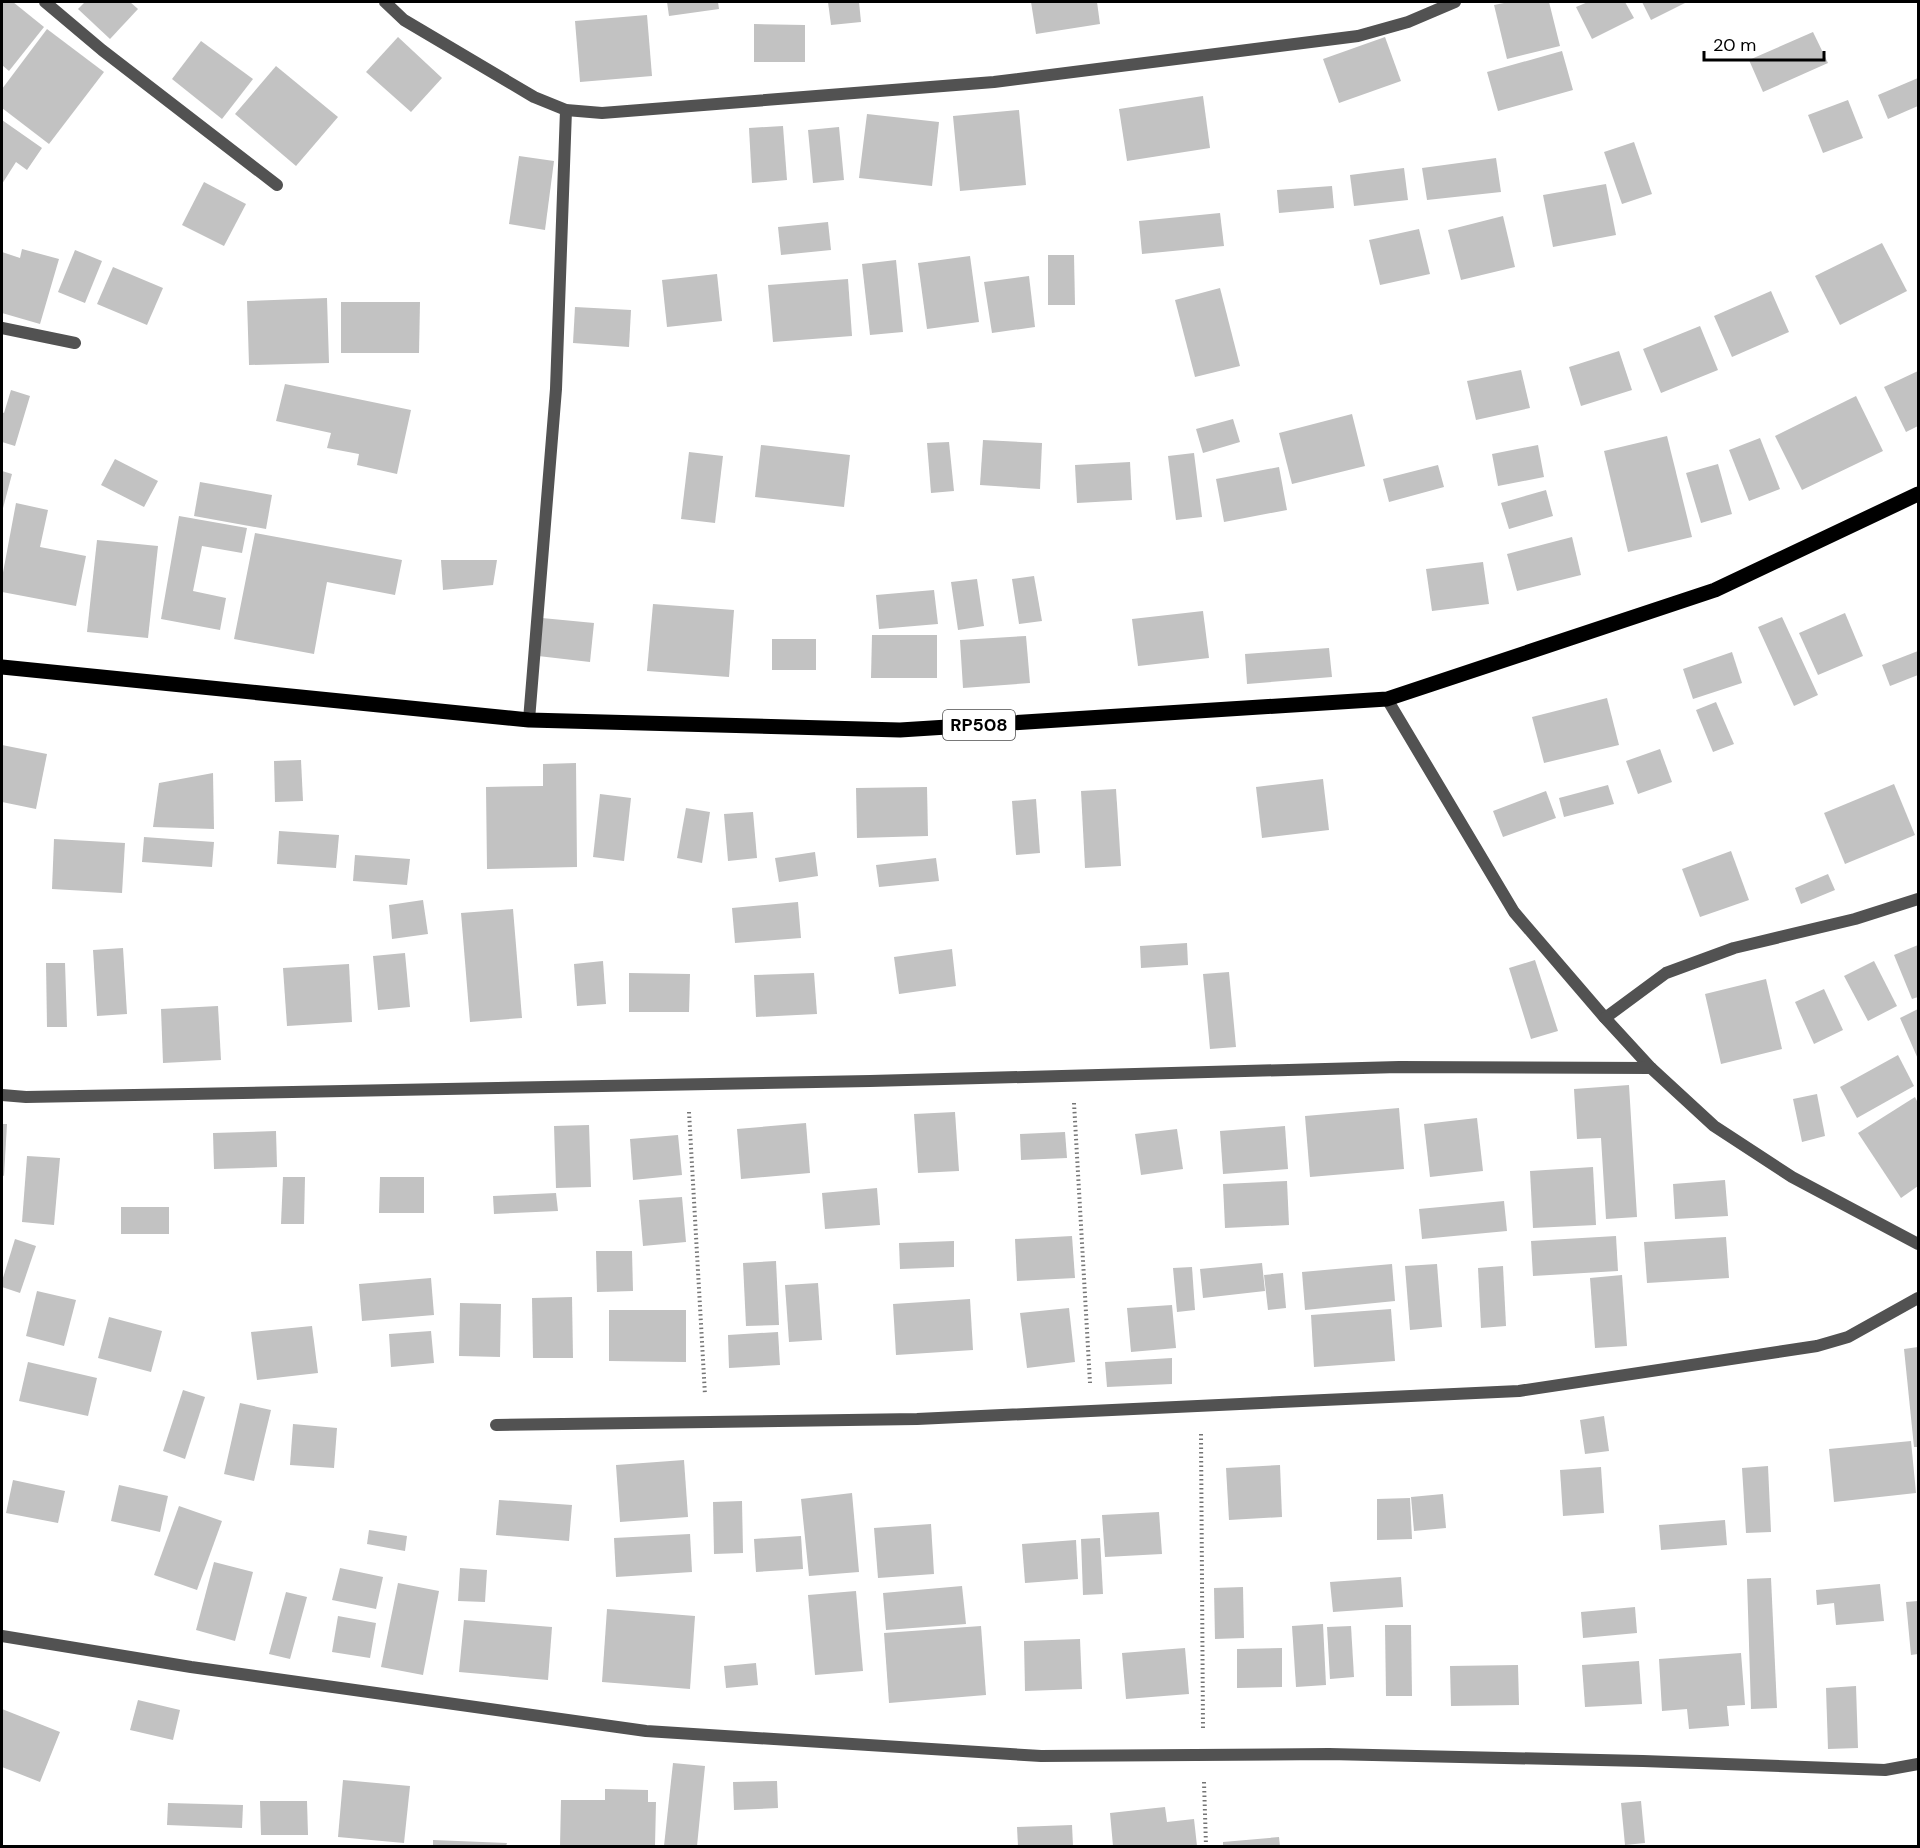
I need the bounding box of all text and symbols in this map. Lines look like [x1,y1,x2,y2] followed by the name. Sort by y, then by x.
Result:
[1704,24,1824,62] scale bar
[1713,33,1756,57] text: 20 m
[943,710,1015,740] road number: RP508

